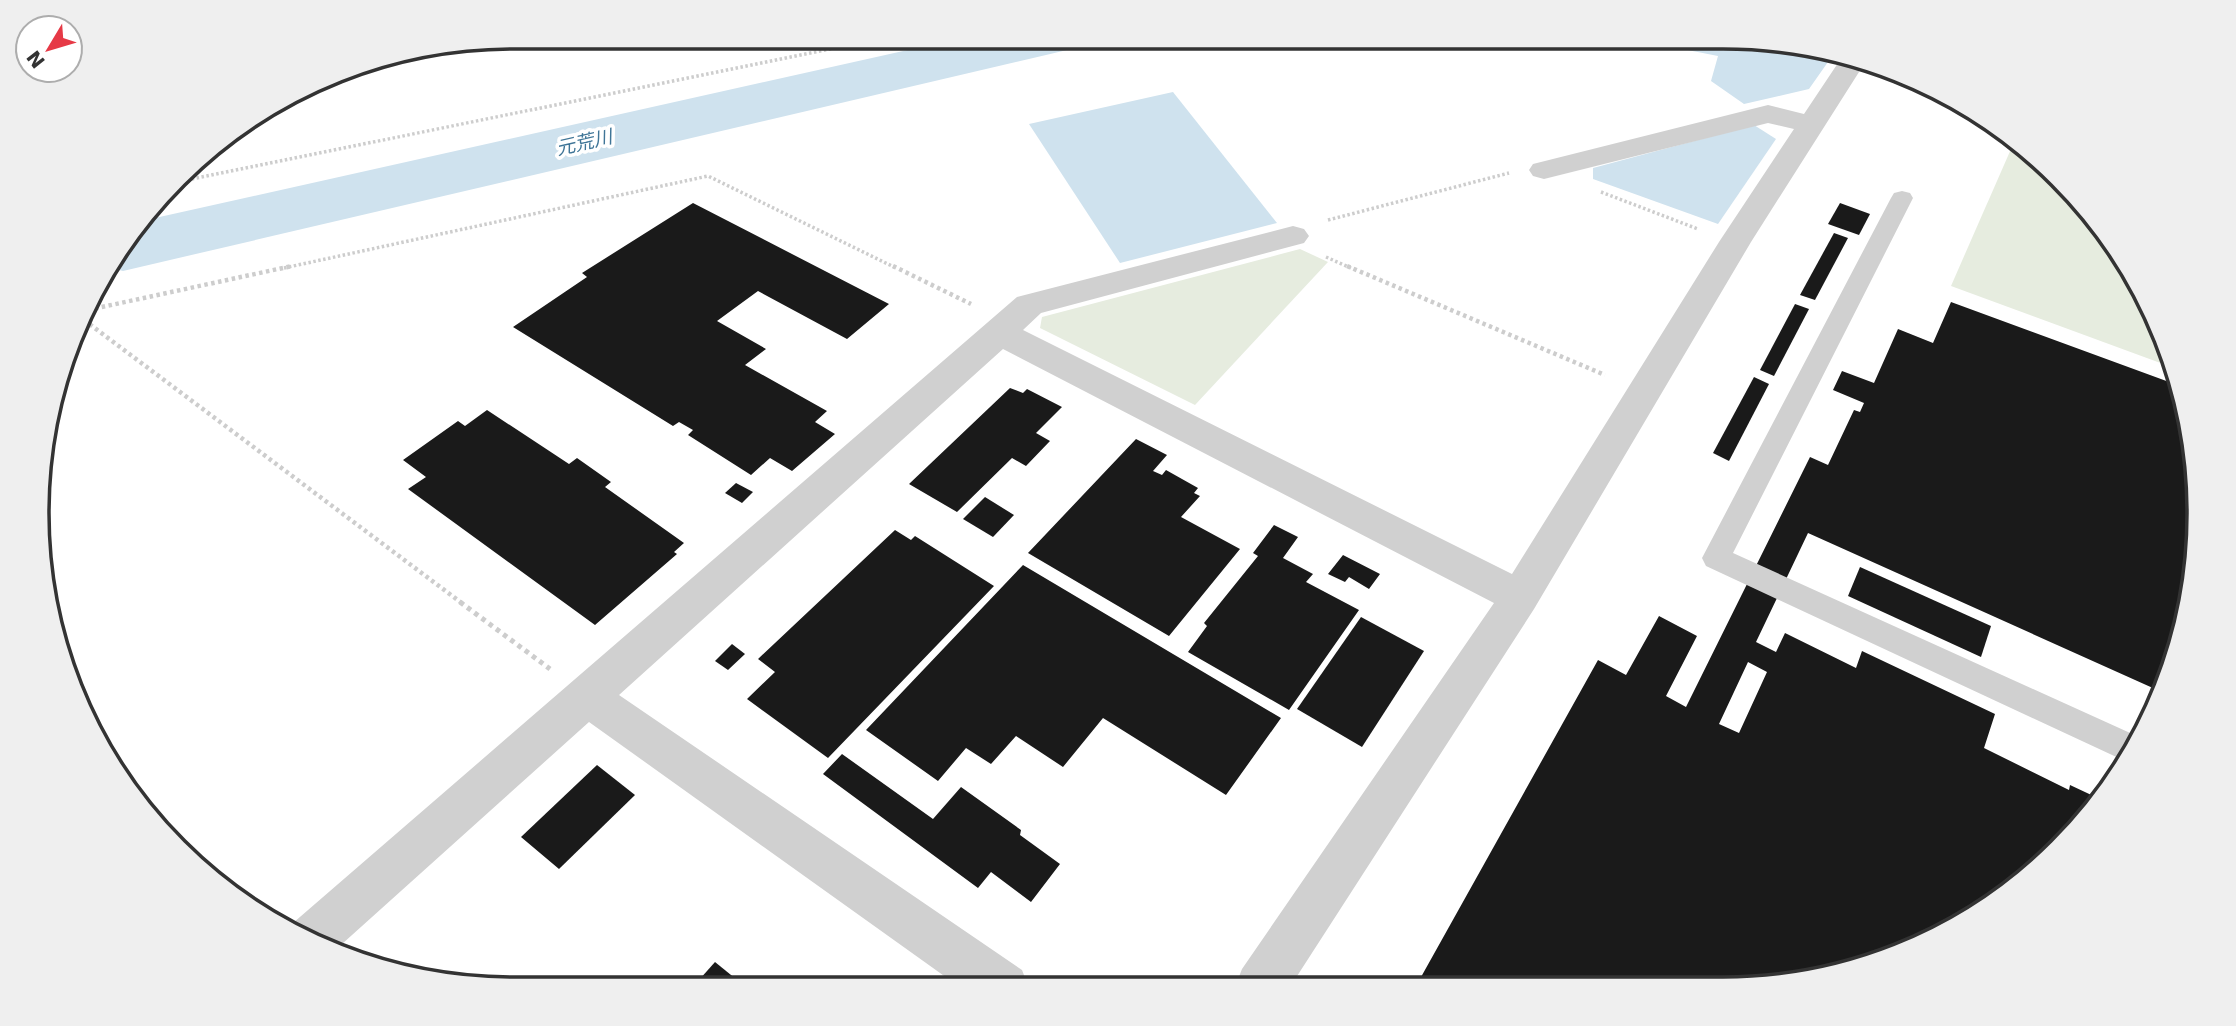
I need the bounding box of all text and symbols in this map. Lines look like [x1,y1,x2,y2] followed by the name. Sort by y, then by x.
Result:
[14,14,84,84] north arrow
[22,46,49,73] text: N
[554,124,616,159] water label: 元荒川

